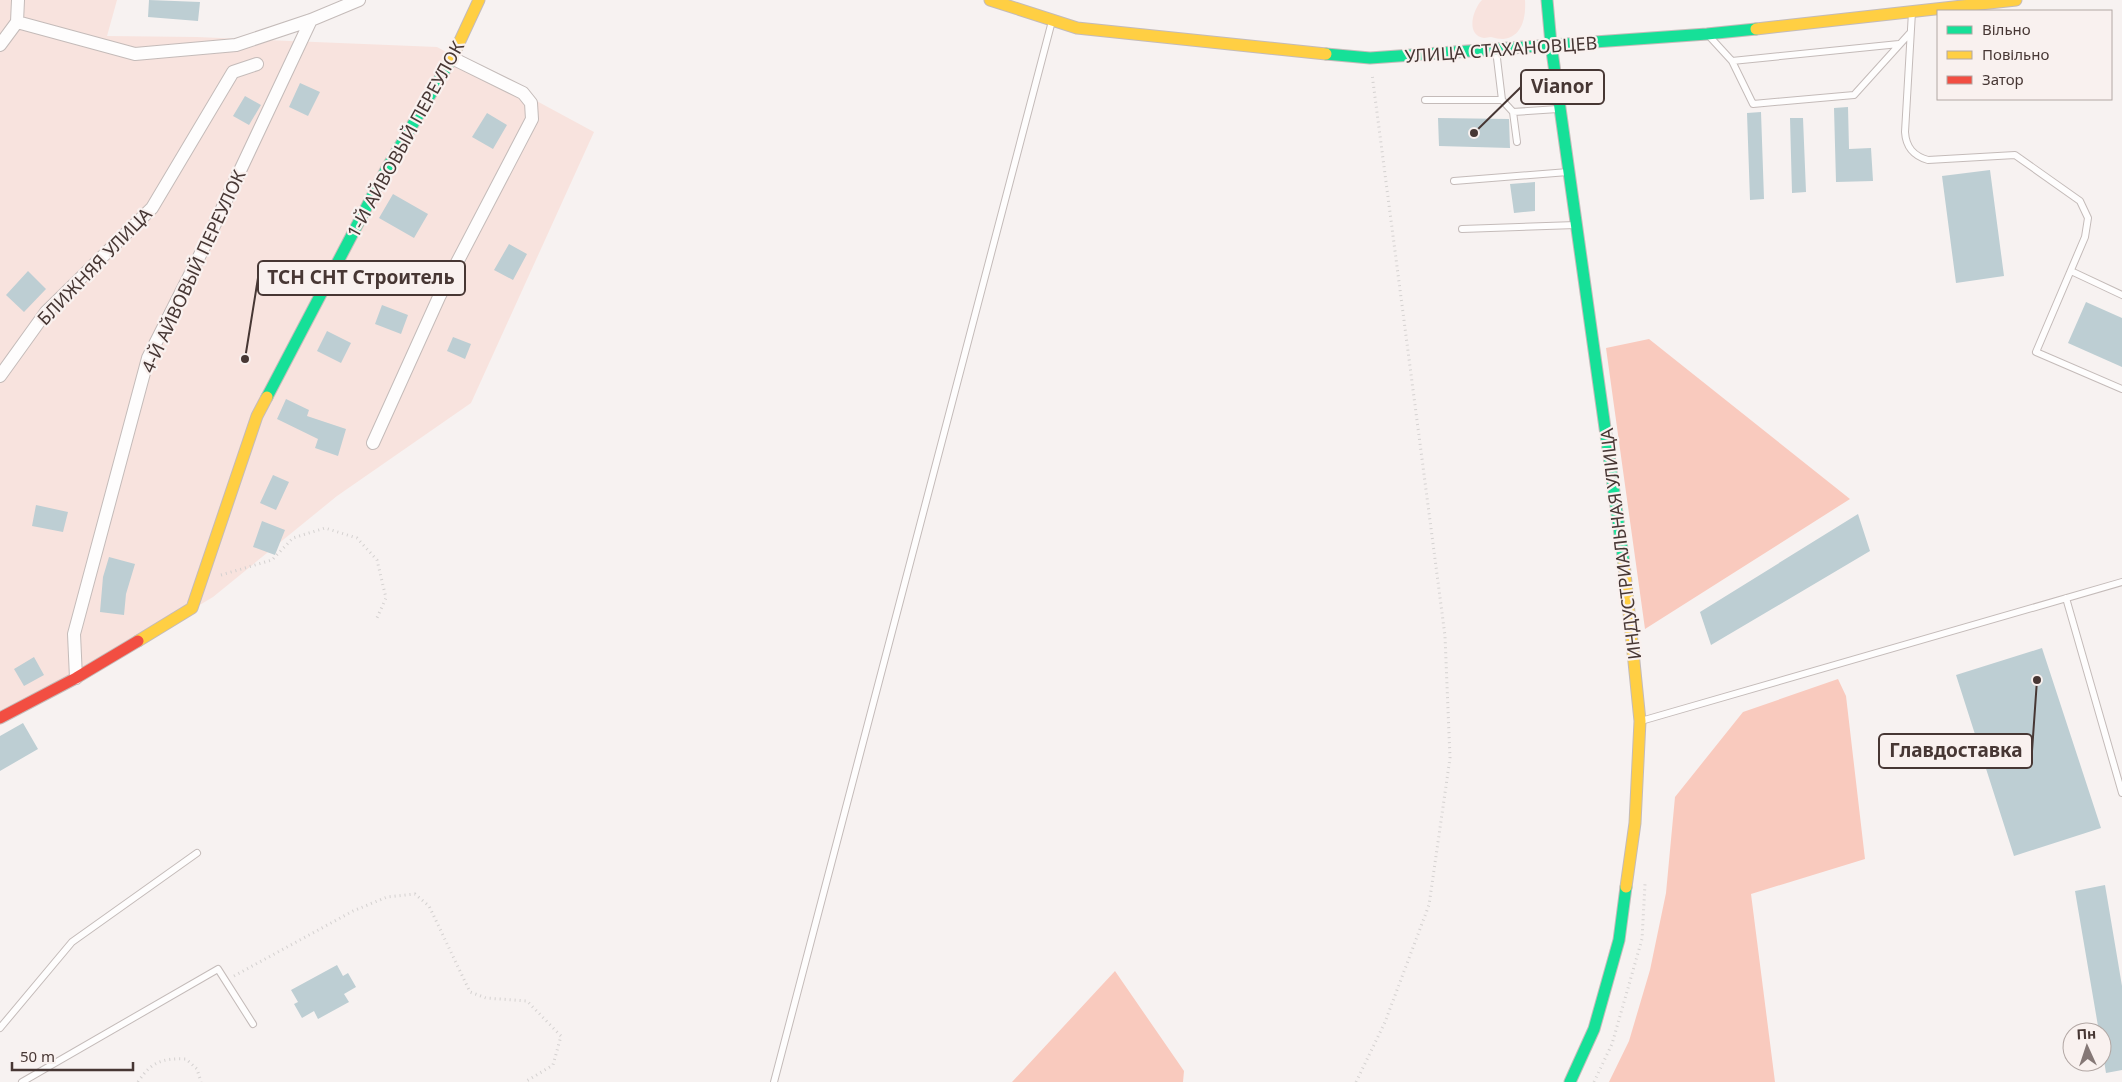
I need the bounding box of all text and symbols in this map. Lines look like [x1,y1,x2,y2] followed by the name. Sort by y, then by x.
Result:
[1937,10,2112,100] legend
[1982,19,2031,39] text: Вільно
[1404,30,1598,68] street label: УЛИЦА СТАХАНОВЦЕВ
[341,36,469,242] street label: 1-Й АЙВОВЫЙ ПЕРЕУЛОК
[1982,44,2049,64] text: Повільно
[1982,69,2024,89] text: Затор
[1521,70,1604,104] callout: Vianor
[1531,73,1594,99] text: Vianor
[135,165,251,376] street label: 4-Й АЙВОВЫЙ ПЕРЕУЛОК
[32,202,157,330] street label: БЛИЖНЯЯ УЛИЦА
[258,261,465,295] callout: ТСН СНТ Строитель
[267,264,455,290] text: ТСН СНТ Строитель
[1594,426,1646,661] street label: ИНДУСТРИАЛЬНАЯ УЛИЦА
[1879,734,2032,768] callout: Главдоставка
[1889,737,2023,763] text: Главдоставка
[2062,1022,2112,1072] north arrow
[2076,1024,2097,1044] text: Пн
[12,1040,134,1072] scale bar
[20,1046,55,1066] text: 50 m

